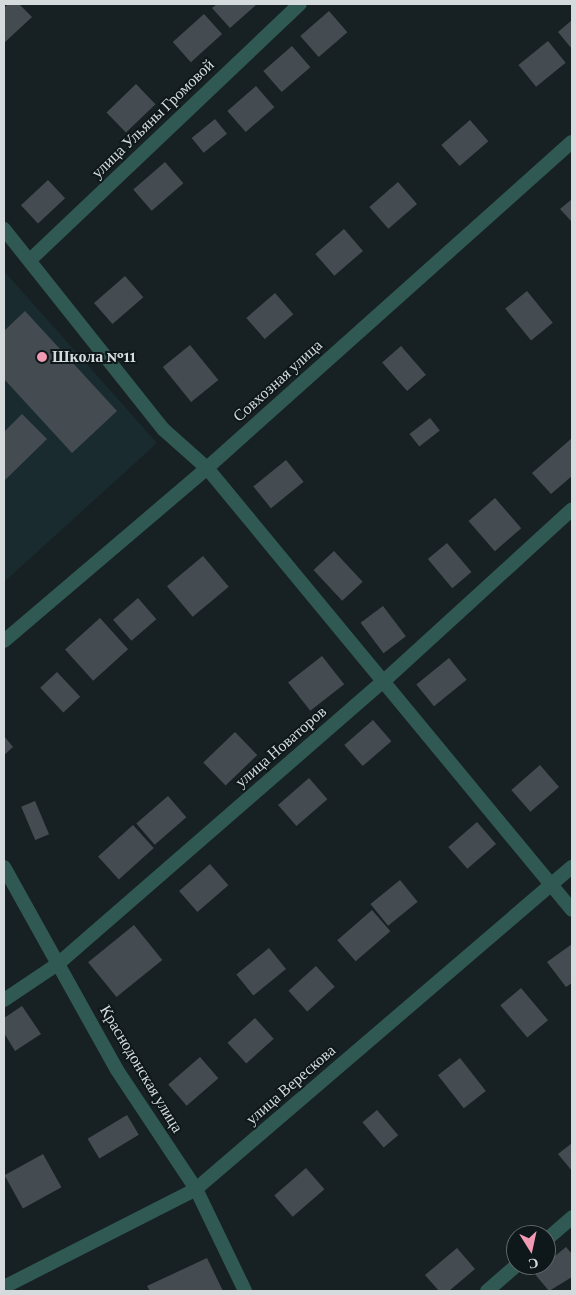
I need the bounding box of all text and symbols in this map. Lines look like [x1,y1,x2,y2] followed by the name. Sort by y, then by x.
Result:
[88,55,218,183] street label: улица Ульяны Громовой
[229,336,327,426] street label: Совхозная улица
[52,347,136,367] place label: Школа №11
[36,351,48,363] marker: Школа №11
[232,702,330,792] street label: улица Новаторов
[95,1002,187,1136] street label: Краснодонская улица
[242,1041,340,1129] street label: улица Верескова
[506,1225,556,1275] north arrow
[527,1255,540,1273] text: С

